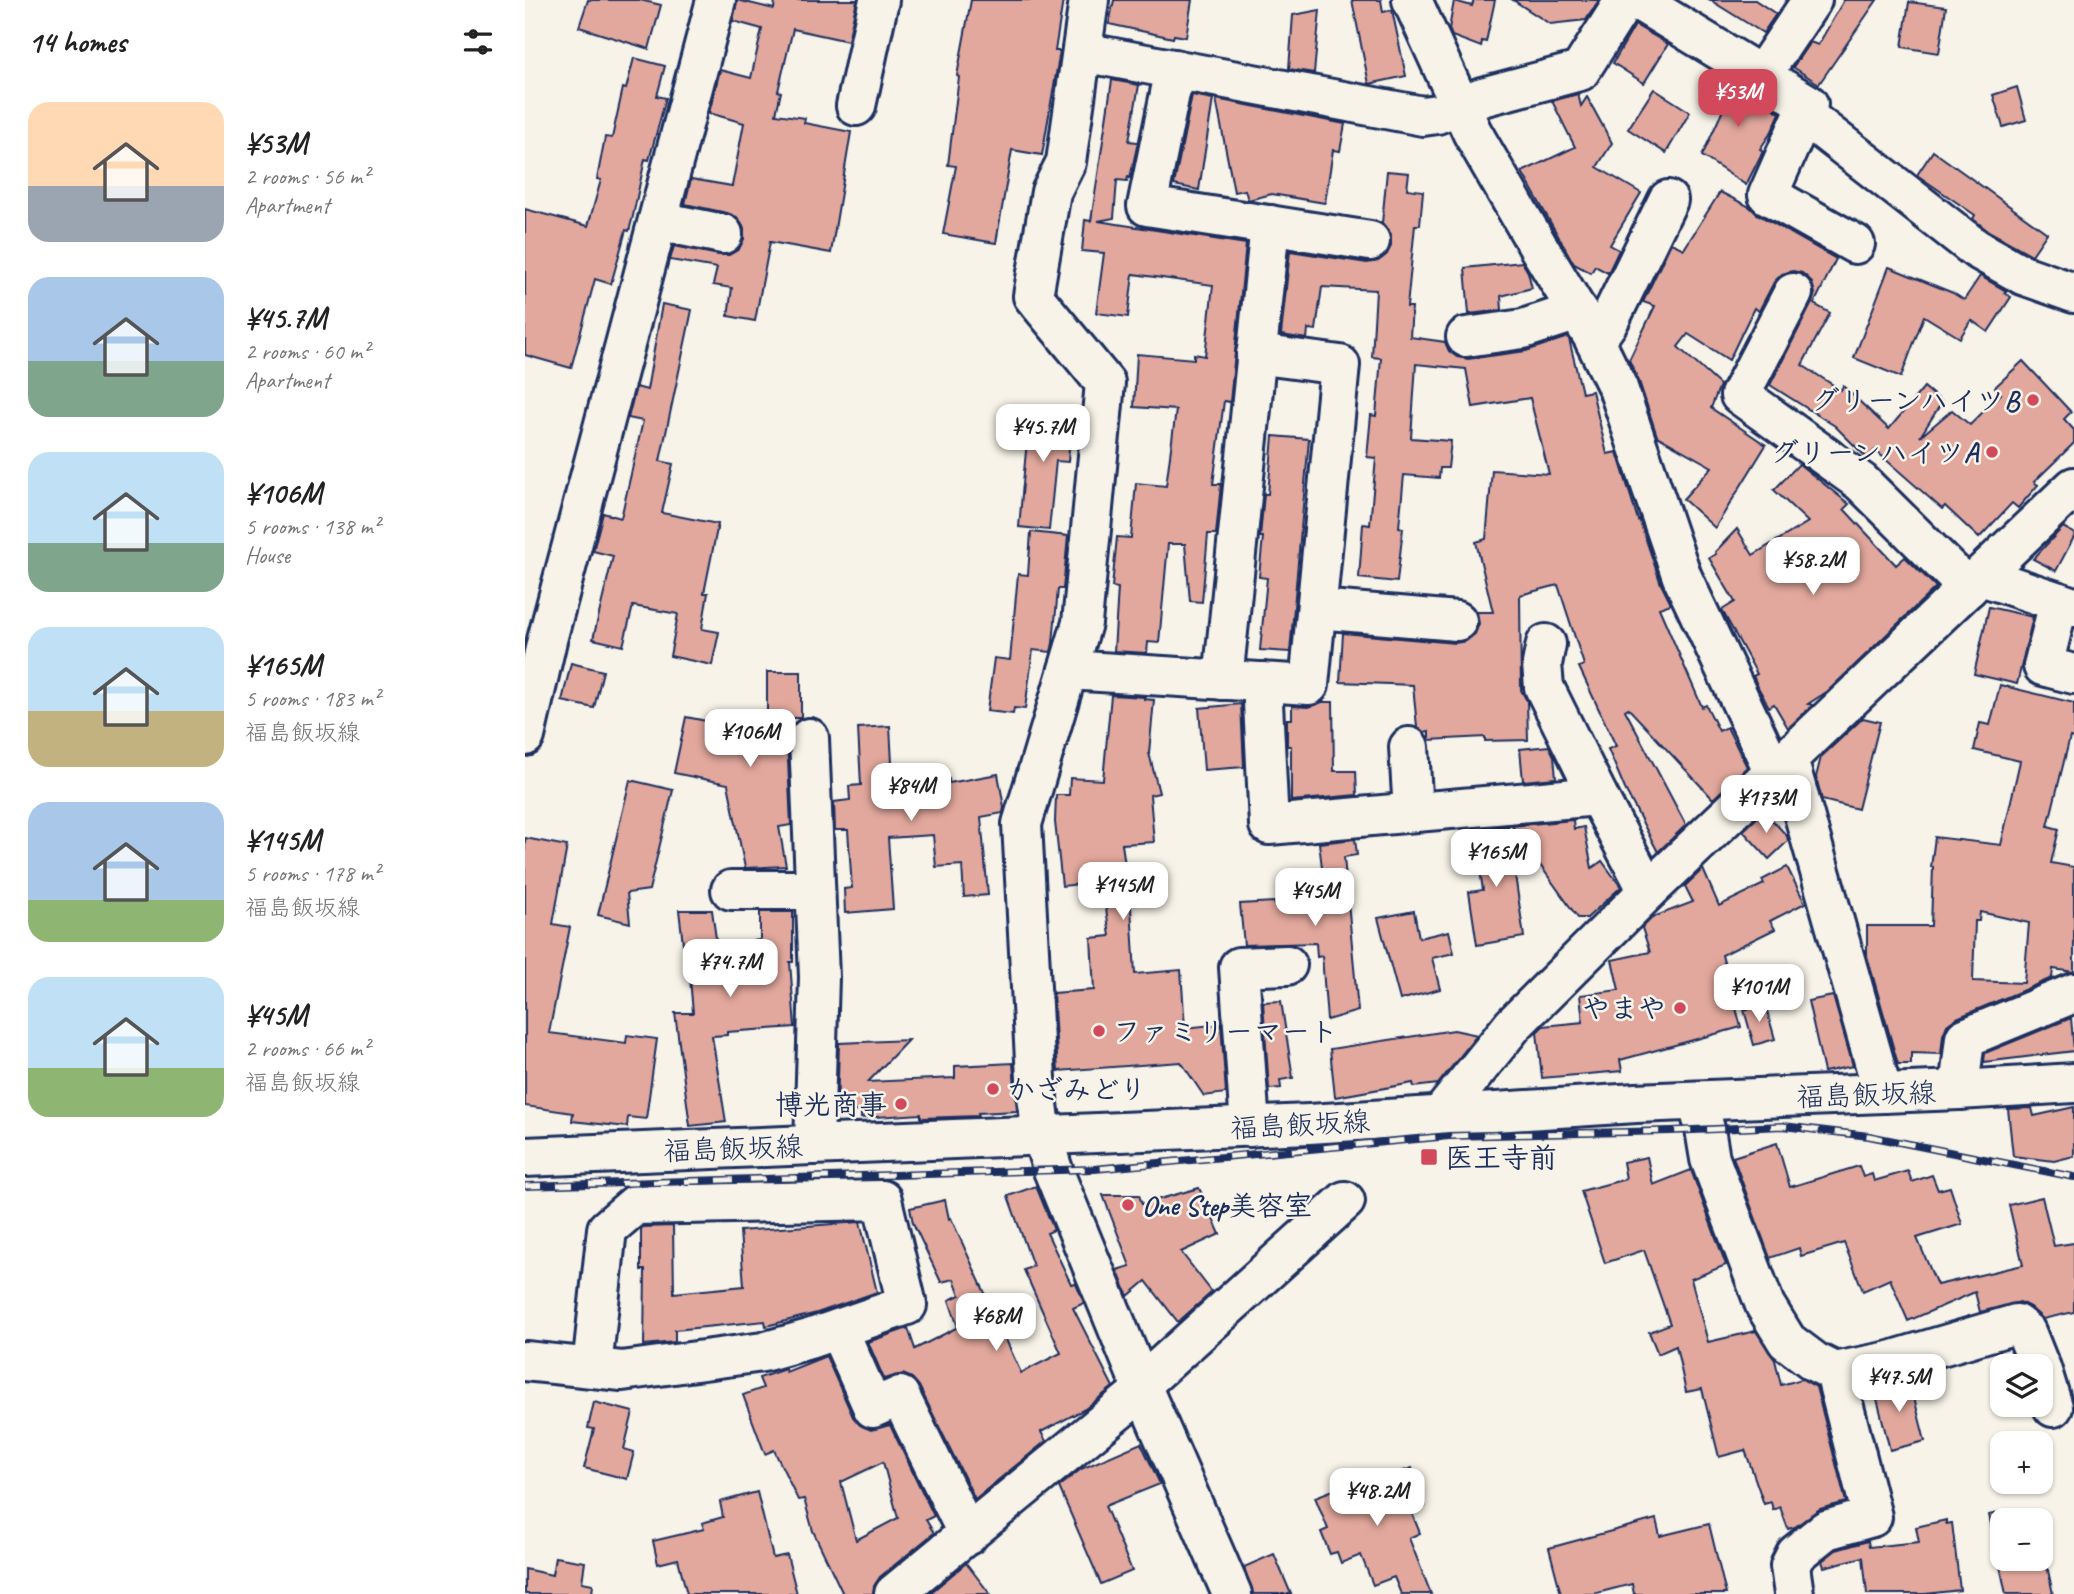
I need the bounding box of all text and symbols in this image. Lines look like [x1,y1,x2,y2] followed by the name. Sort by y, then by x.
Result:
[28,23,126,61] text: 14 homes
[459,23,497,61] icon: filters
[1697,69,1779,129] pin: ¥53M
[1714,77,1762,106] text: ¥53M
[245,124,307,162] text: ¥53M
[84,130,168,214] icon: home
[245,162,369,191] text: 2 rooms · 56 m²
[245,191,330,220] text: Apartment
[245,299,326,337] text: ¥45.7M
[84,305,168,389] icon: home
[245,337,369,366] text: 2 rooms · 60 m²
[245,366,330,395] text: Apartment
[1811,383,2021,418] place label: グリーンハイツB
[2025,392,2041,408] marker: グリーンハイツB
[986,405,1100,464] pin: ¥45.7M
[1012,412,1074,441] text: ¥45.7M
[1770,435,1980,470] place label: グリーンハイツA
[1984,444,2000,460] marker: グリーンハイツA
[245,474,322,512] text: ¥106M
[84,480,168,564] icon: home
[245,512,380,541] text: 5 rooms · 138 m²
[1756,538,1870,597] pin: ¥58.2M
[245,541,290,570] text: House
[1782,545,1844,574] text: ¥58.2M
[245,646,321,684] text: ¥165M
[84,655,168,739] icon: home
[245,684,380,713] text: 5 rooms · 183 m²
[701,710,799,769] pin: ¥106M
[721,717,779,746] text: ¥106M
[245,718,360,747] text: 福島飯坂線
[870,764,952,823] pin: ¥84M
[887,771,935,800] text: ¥84M
[1717,776,1815,835] pin: ¥173M
[1737,783,1795,812] text: ¥173M
[245,821,320,859] text: ¥145M
[84,830,168,914] icon: home
[1447,830,1545,889] pin: ¥165M
[1467,837,1525,866] text: ¥165M
[245,859,380,888] text: 5 rooms · 178 m²
[1074,862,1172,922] pin: ¥145M
[1274,869,1356,928] pin: ¥45M
[1094,870,1152,899] text: ¥145M
[1291,876,1339,905] text: ¥45M
[245,893,360,922] text: 福島飯坂線
[673,940,787,999] pin: ¥74.7M
[699,947,761,976] text: ¥74.7M
[1710,964,1808,1024] pin: ¥101M
[1730,972,1788,1001] text: ¥101M
[1582,991,1666,1026] place label: やまや
[245,996,307,1034] text: ¥45M
[1672,1000,1688,1016] marker: やまや
[84,1005,168,1089] icon: home
[1113,1014,1338,1049] place label: ファミリーマート
[1091,1023,1107,1039] marker: ファミリーマート
[245,1034,369,1063] text: 2 rooms · 66 m²
[245,1068,360,1097] text: 福島飯坂線
[1007,1072,1147,1107] place label: かざみどり
[1795,1075,1937,1114] street label: 福島飯坂線
[985,1081,1001,1097] marker: かざみどり
[775,1087,887,1122] place label: 博光商事
[893,1096,909,1112] marker: 博光商事
[1229,1103,1371,1146] street label: 福島飯坂線
[662,1129,804,1168] street label: 福島飯坂線
[1445,1140,1557,1175] place label: 医王寺前
[1419,1147,1439,1167] marker: 医王寺前
[1142,1188,1312,1223] place label: One Step美容室
[1120,1197,1136,1213] marker: One Step美容室
[955,1294,1037,1353] pin: ¥68M
[972,1301,1020,1330] text: ¥68M
[1842,1354,1956,1414] pin: ¥47.5M
[1990,1354,2053,1571] map controls
[1990,1354,2053,1417] button: layers
[1868,1362,1930,1391] text: ¥47.5M
[1990,1431,2053,1494] button: +
[1320,1468,1434,1528] pin: ¥48.2M
[1346,1476,1408,1505] text: ¥48.2M
[1990,1508,2053,1571] button: −

